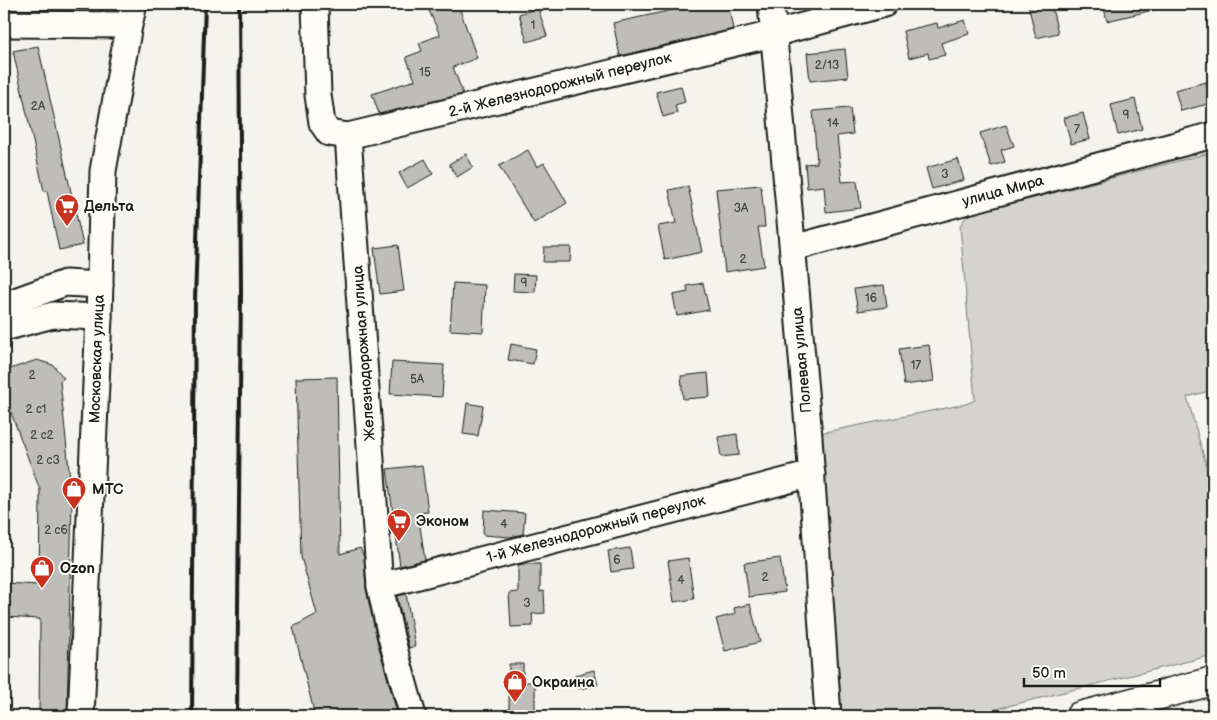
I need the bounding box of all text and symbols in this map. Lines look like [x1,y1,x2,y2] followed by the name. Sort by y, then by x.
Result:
[531,18,535,33] house number: 1
[447,48,673,122] street label: 2-й Железнодорожный переулок
[815,58,839,73] house number: 2/13
[419,65,431,80] house number: 15
[31,99,46,114] house number: 2А
[1123,108,1130,123] house number: 9
[827,116,840,131] house number: 14
[1074,122,1080,137] house number: 7
[941,167,949,182] house number: 3
[960,171,1046,211] street label: улица Мира
[54,193,80,227] supermarket icon: Дельта
[84,197,134,216] place label: Дельта
[734,201,749,216] house number: 3А
[739,252,747,267] house number: 2
[348,264,380,442] street label: Железнодорожная улица
[521,276,528,291] house number: 9
[865,291,877,306] house number: 16
[85,294,109,424] street label: Московская улица
[788,306,816,414] street label: Полевая улица
[911,358,921,373] house number: 17
[28,368,36,383] house number: 2
[410,372,425,387] house number: 5А
[26,402,46,417] house number: 2 с1
[30,428,54,443] house number: 2 с2
[36,453,60,468] house number: 2 с3
[61,476,87,510] shop icon: МТС
[92,480,124,499] place label: МТС
[484,491,708,567] street label: 1-й Железнодорожный переулок
[386,508,412,542] supermarket icon: Эконом
[416,512,469,531] place label: Эконом
[500,517,508,532] house number: 4
[44,523,68,538] house number: 2 с6
[613,553,621,568] house number: 6
[29,555,55,589] shop icon: Ozon
[60,559,95,578] place label: Ozon
[761,570,769,585] house number: 2
[677,573,685,588] house number: 4
[523,596,531,611] house number: 3
[1024,655,1161,687] scale bar
[1032,664,1066,683] text: 50 m
[502,669,528,703] shop icon: Окраина
[532,673,595,692] place label: Окраина

